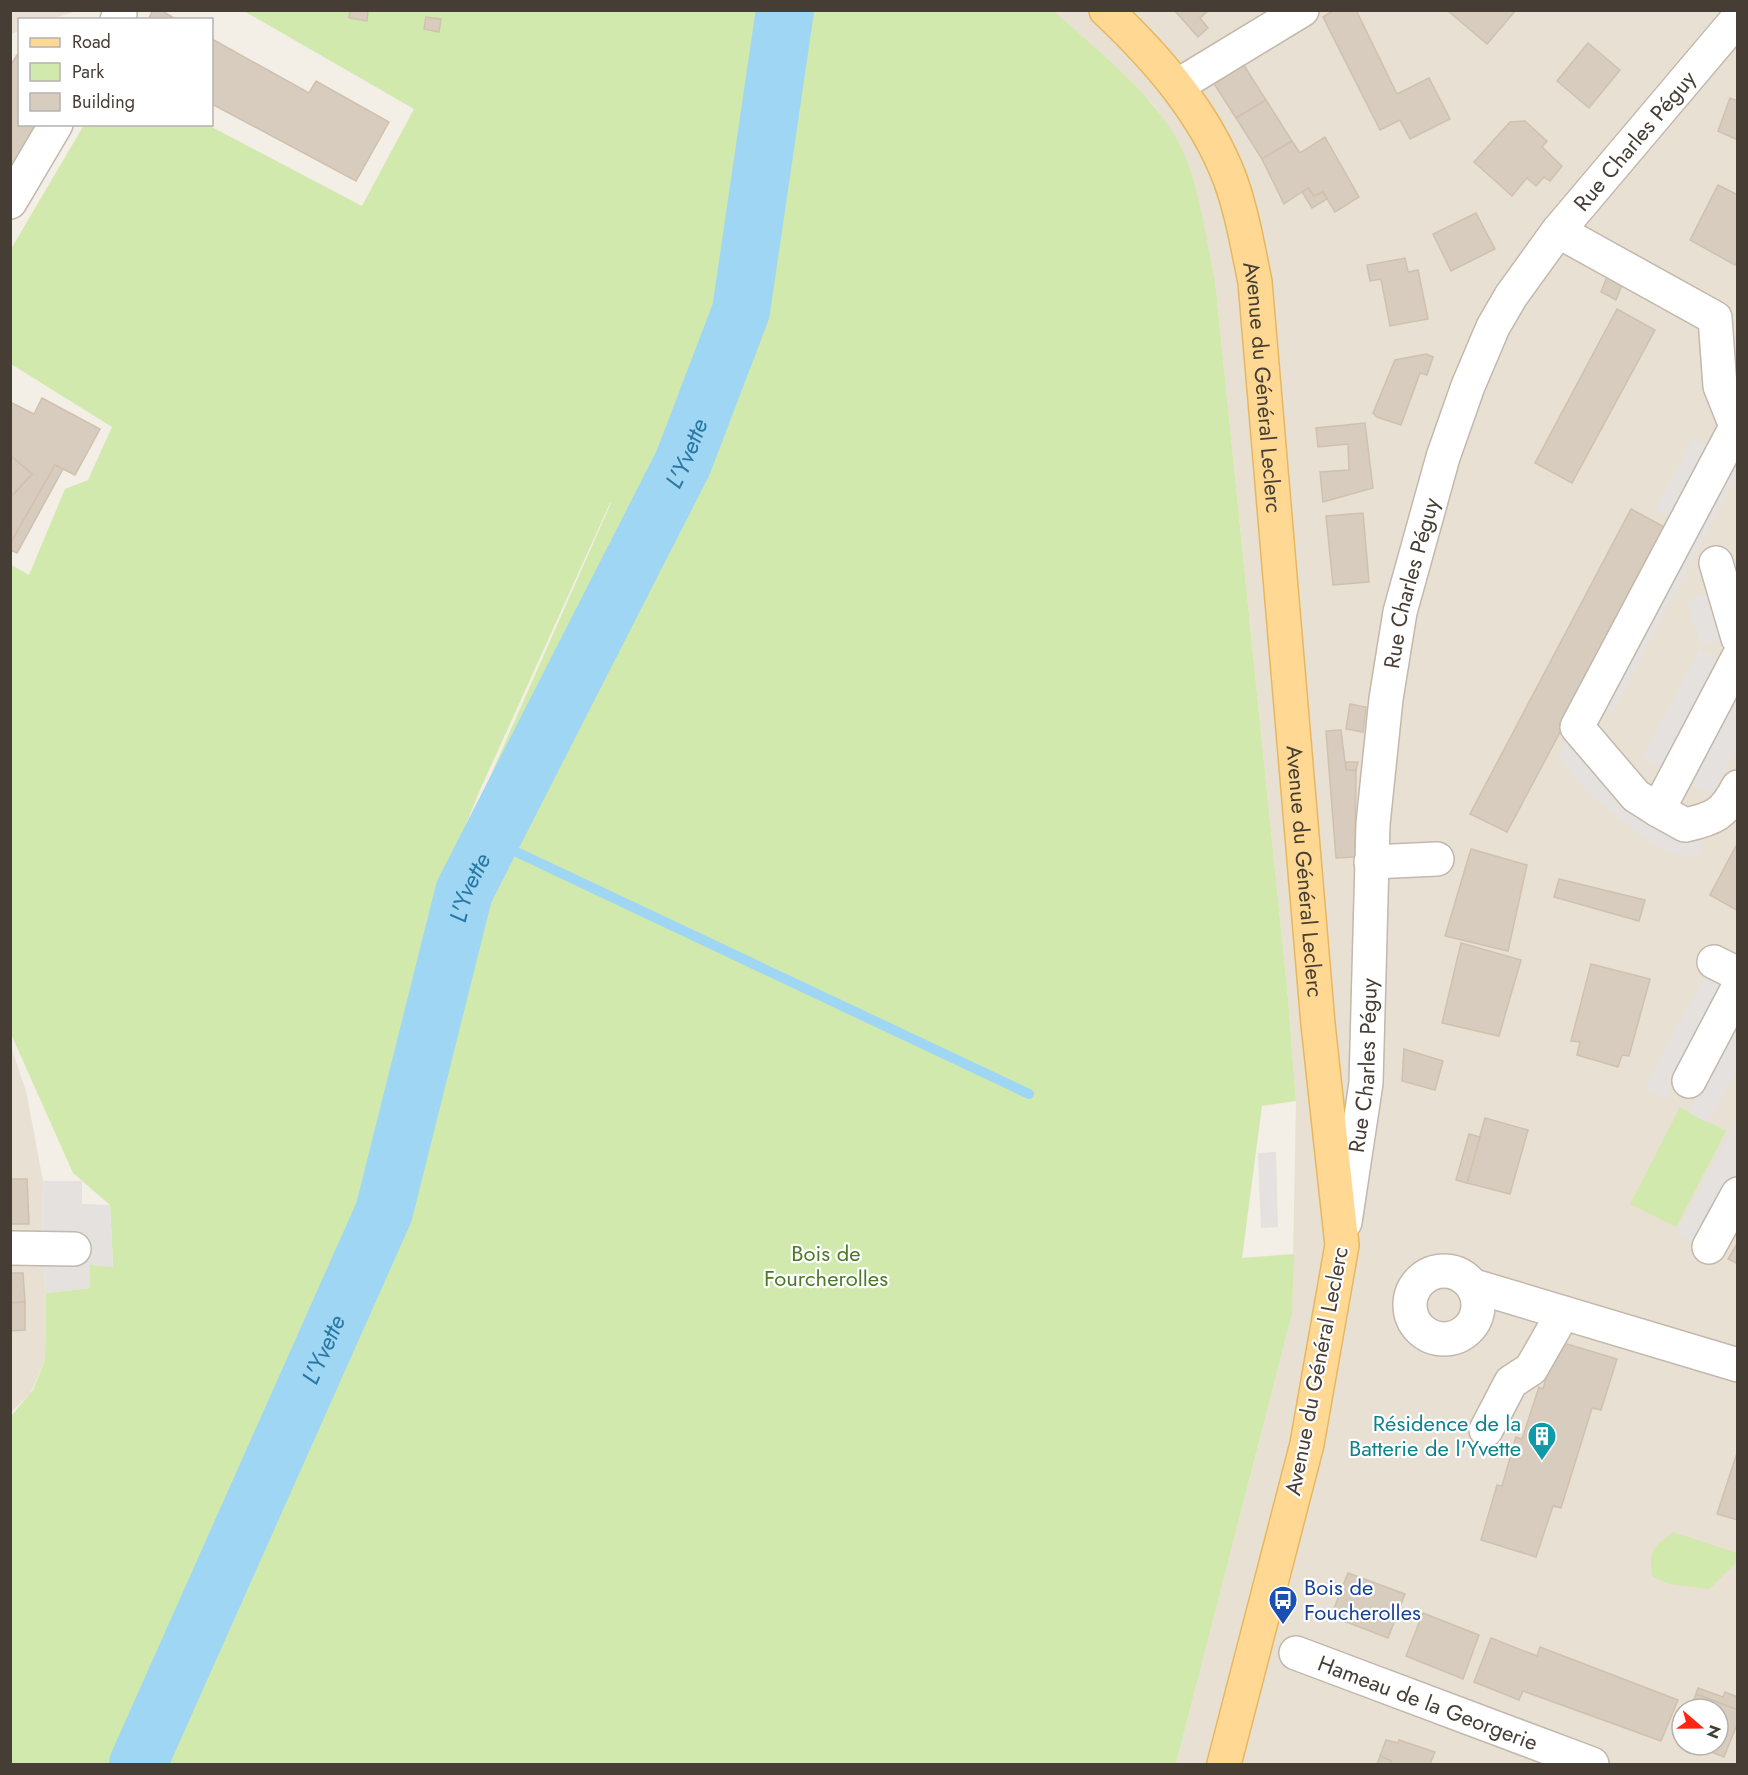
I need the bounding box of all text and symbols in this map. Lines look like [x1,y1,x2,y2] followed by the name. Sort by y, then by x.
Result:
[18,18,213,126] legend
[72,29,111,55] text: Road
[72,59,104,85] text: Park
[1566,63,1703,218] street label: Rue Charles Péguy
[72,89,135,115] text: Building
[1235,258,1291,515] street label: Avenue du Général Leclerc
[656,413,716,494] water label: L'Yvette
[1375,494,1447,671] street label: Rue Charles Péguy
[1278,744,1332,999] street label: Avenue du Général Leclerc
[440,847,499,926] water label: L'Yvette
[1340,977,1385,1155] street label: Rue Charles Péguy
[764,1237,888,1294] park label: Bois de Fourcherolles
[1276,1244,1356,1498] street label: Avenue du Général Leclerc
[292,1309,354,1390] water label: L'Yvette
[1349,1407,1521,1464] place label: Résidence de la Batterie de l'Yvette
[1526,1420,1558,1462] building icon: Résidence de la Batterie de l'Yvette
[1304,1571,1421,1628] place label: Bois de Foucherolles
[1267,1584,1299,1626] bus stop icon: Bois de Foucherolles
[1314,1647,1543,1758] street label: Hameau de la Georgerie
[1670,1697,1730,1757] north arrow
[1701,1722,1727,1742] text: N

